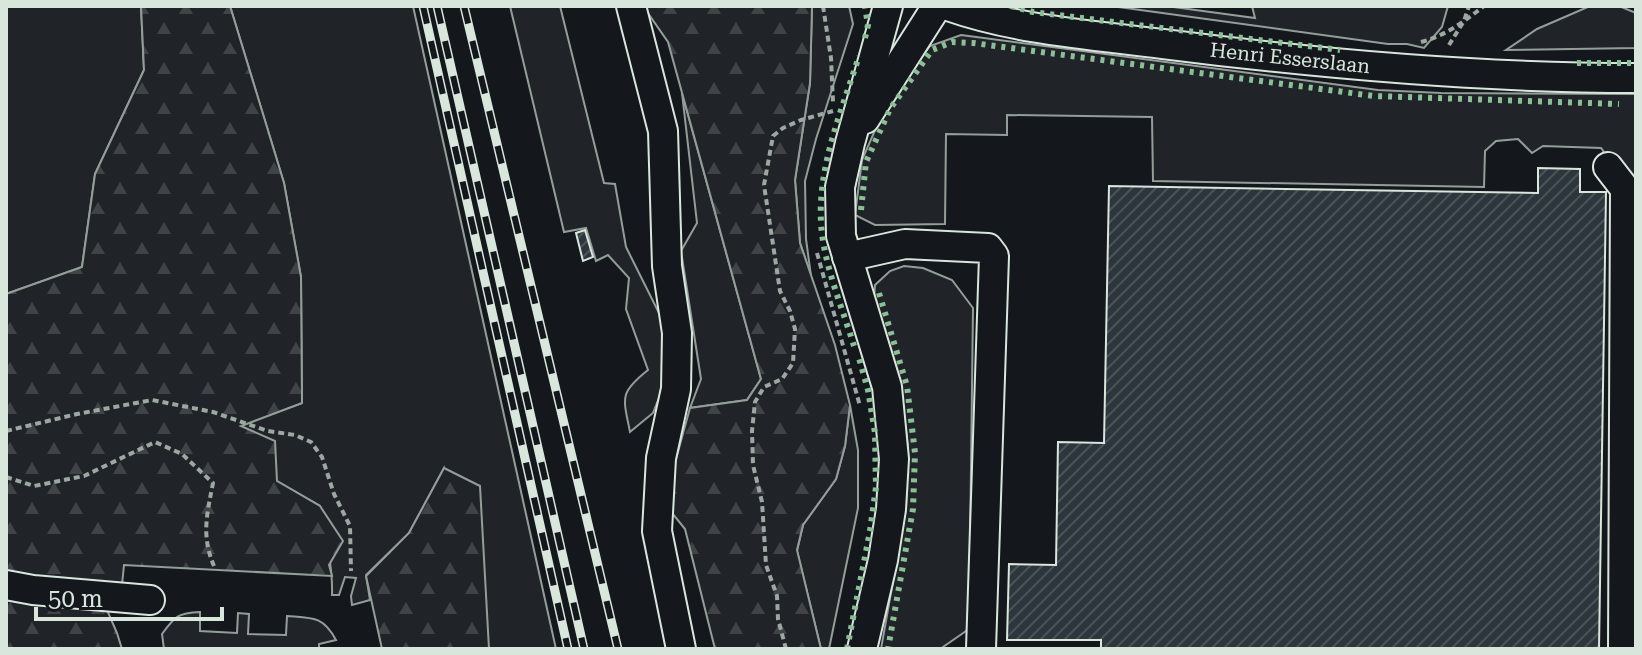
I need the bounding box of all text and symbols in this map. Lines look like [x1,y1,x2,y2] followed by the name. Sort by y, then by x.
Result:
[1209,38,1371,78] street label: Henri Esserslaan
[36,571,222,621] scale bar
[48,585,103,613] text: 50 m

